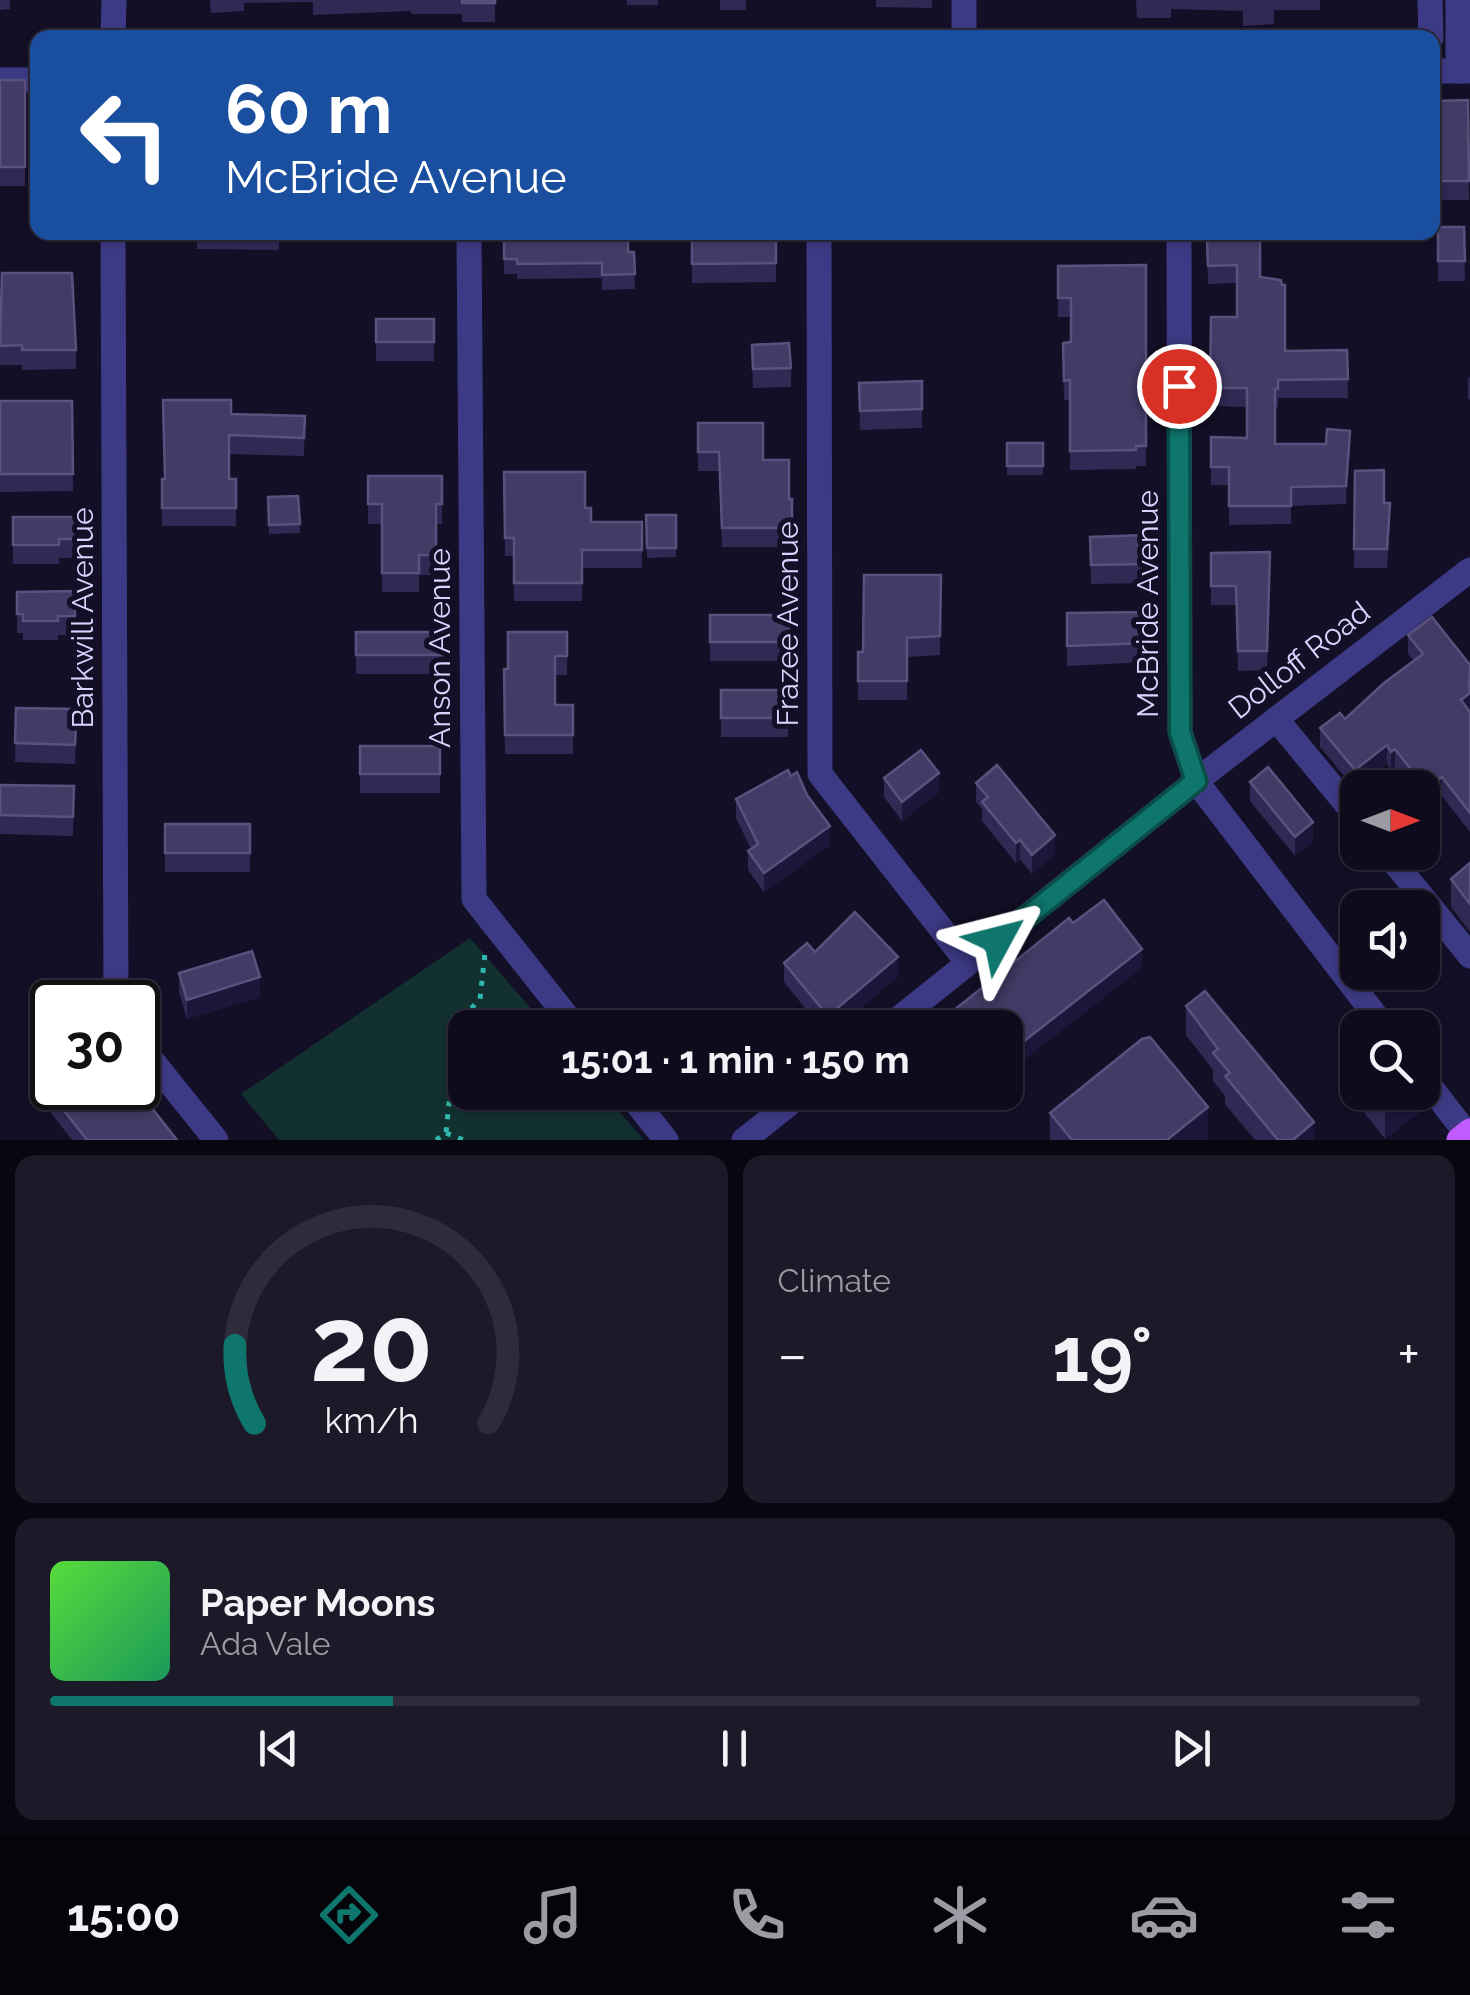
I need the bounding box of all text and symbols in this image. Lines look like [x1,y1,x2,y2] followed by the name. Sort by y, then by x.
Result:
[225,67,392,149] text: 60 m
[60,70,190,200] icon: left
[225,151,567,204] text: McBride Avenue
[1137,344,1222,429] pin
[1152,359,1207,414] icon: arrive
[1130,490,1165,718] street label: McBride Avenue
[65,507,100,729] street label: Barkwill Avenue
[770,522,805,726] street label: Frazee Avenue
[422,548,457,748] street label: Anson Avenue
[1221,594,1377,726] street label: Dolloff Road
[1340,770,1440,870] north arrow
[1340,770,1440,1110] map controls
[946,888,1050,992] position arrow
[1340,890,1440,990] button: sound
[30,980,160,1110] speed limit sign: 30
[1340,1010,1440,1110] button: search
[561,1037,910,1082] text: 15:01 · 1 min · 150 m
[778,1262,891,1299] text: Climate
[310,1283,433,1405] text: 20
[1052,1310,1152,1399] text: 19°
[778,1322,807,1387] text: −
[1397,1322,1420,1387] text: +
[324,1399,418,1441] text: km/h
[200,1580,435,1625] text: Paper Moons
[200,1625,331,1662] text: Ada Vale
[251,1721,306,1776] icon: previous
[707,1721,762,1776] icon: pause
[1164,1721,1219,1776] icon: next
[314,1880,384,1950] icon: directions
[518,1880,588,1950] icon: music
[722,1880,792,1950] icon: phone
[925,1880,995,1950] icon: climate
[1129,1880,1199,1950] icon: car
[1333,1880,1403,1950] icon: filters
[67,1889,180,1942] text: 15:00

